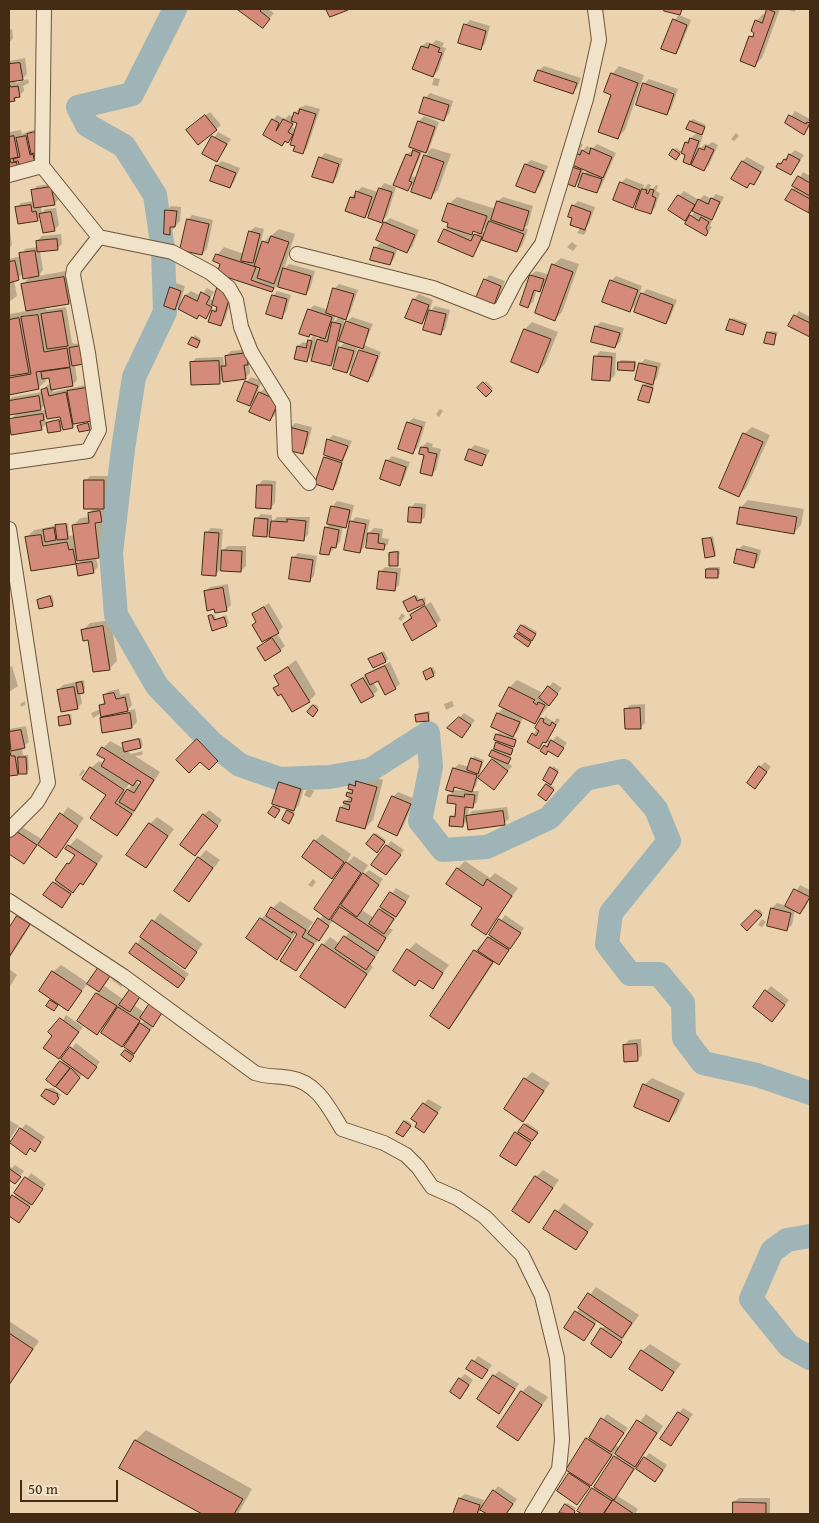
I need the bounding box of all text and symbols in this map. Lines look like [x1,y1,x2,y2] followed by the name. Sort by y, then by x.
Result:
[22,1470,120,1502] scale bar
[28,1478,58,1499] text: 50 m

